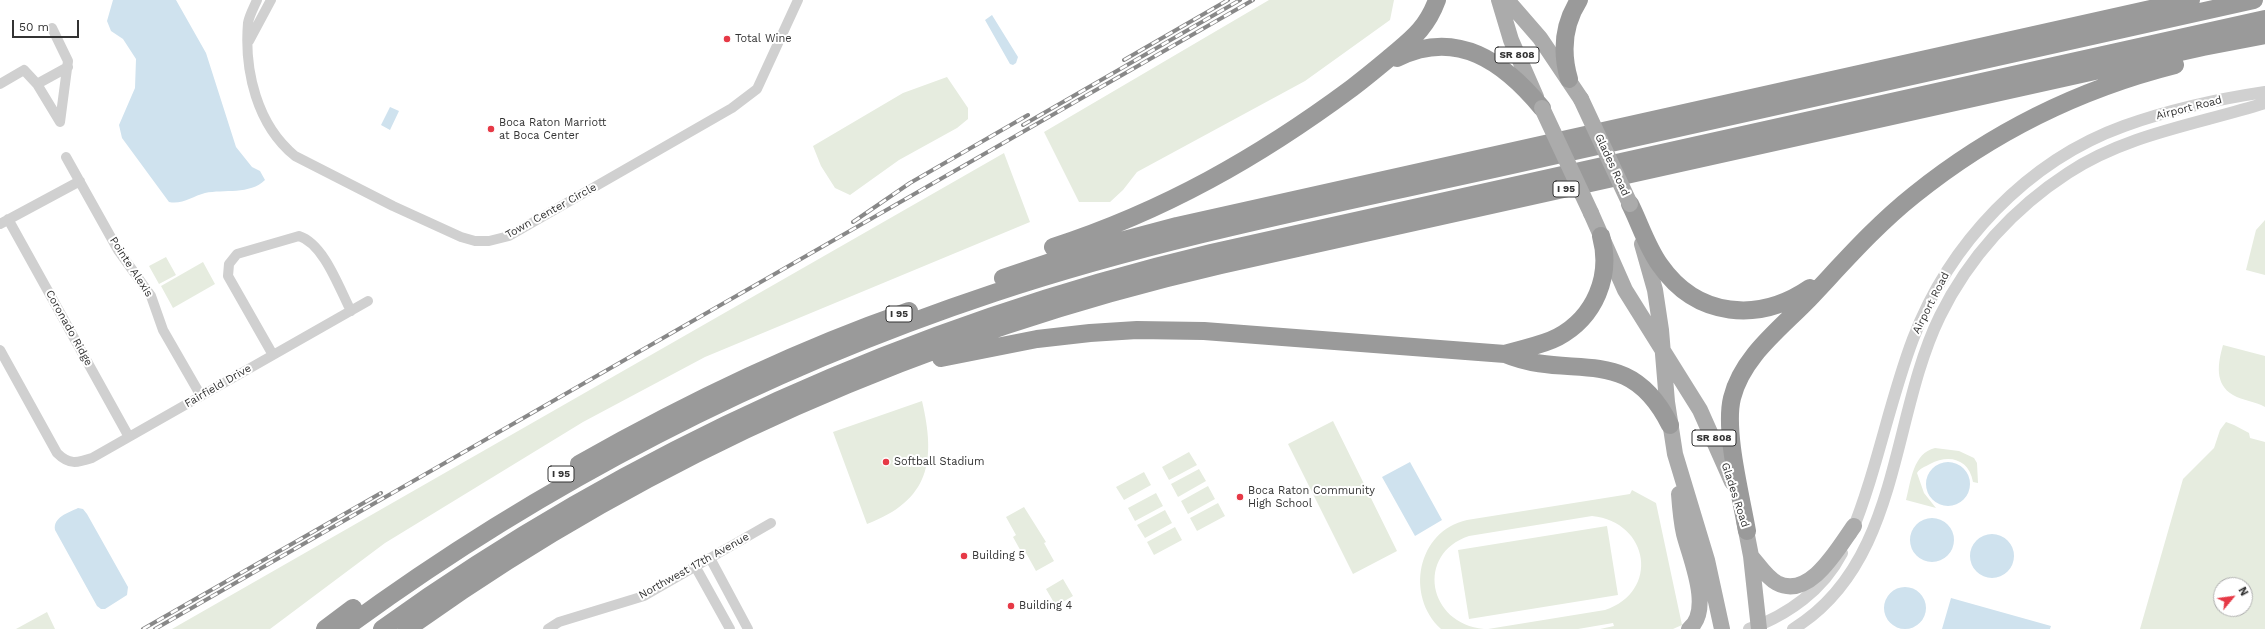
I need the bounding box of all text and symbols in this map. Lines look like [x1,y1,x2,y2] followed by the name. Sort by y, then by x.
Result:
[14,12,81,38] scale bar
[19,20,49,34] text: 50 m
[735,32,792,46] place label: Total Wine
[722,34,732,44] marker: Total Wine
[1495,47,1539,63] road number: SR 808
[2155,93,2223,123] street label: Airport Road
[499,116,606,142] place label: Boca Raton Marriott at Boca Center
[486,124,496,134] marker: Boca Raton Marriott at Boca Center
[1592,132,1632,198] street label: Glades Road
[503,180,599,242] street label: Town Center Circle
[1553,181,1579,197] road number: I 95
[107,235,155,299] street label: Pointe Alexis
[1910,270,1952,336] street label: Airport Road
[43,288,95,368] street label: Coronado Ridge
[886,306,912,322] road number: I 95
[182,362,254,410] street label: Fairfield Drive
[1692,430,1736,446] road number: SR 808
[894,455,985,469] place label: Softball Stadium
[881,457,891,467] marker: Softball Stadium
[1718,461,1752,529] street label: Glades Road
[548,466,574,482] road number: I 95
[1248,484,1375,510] place label: Boca Raton Community High School
[1235,492,1245,502] marker: Boca Raton Community High School
[637,530,751,602] street label: Northwest 17th Avenue
[972,549,1025,563] place label: Building 5
[959,551,969,561] marker: Building 5
[2213,577,2253,617] north arrow
[2235,585,2251,598] text: N
[1019,599,1072,613] place label: Building 4
[1006,601,1016,611] marker: Building 4

